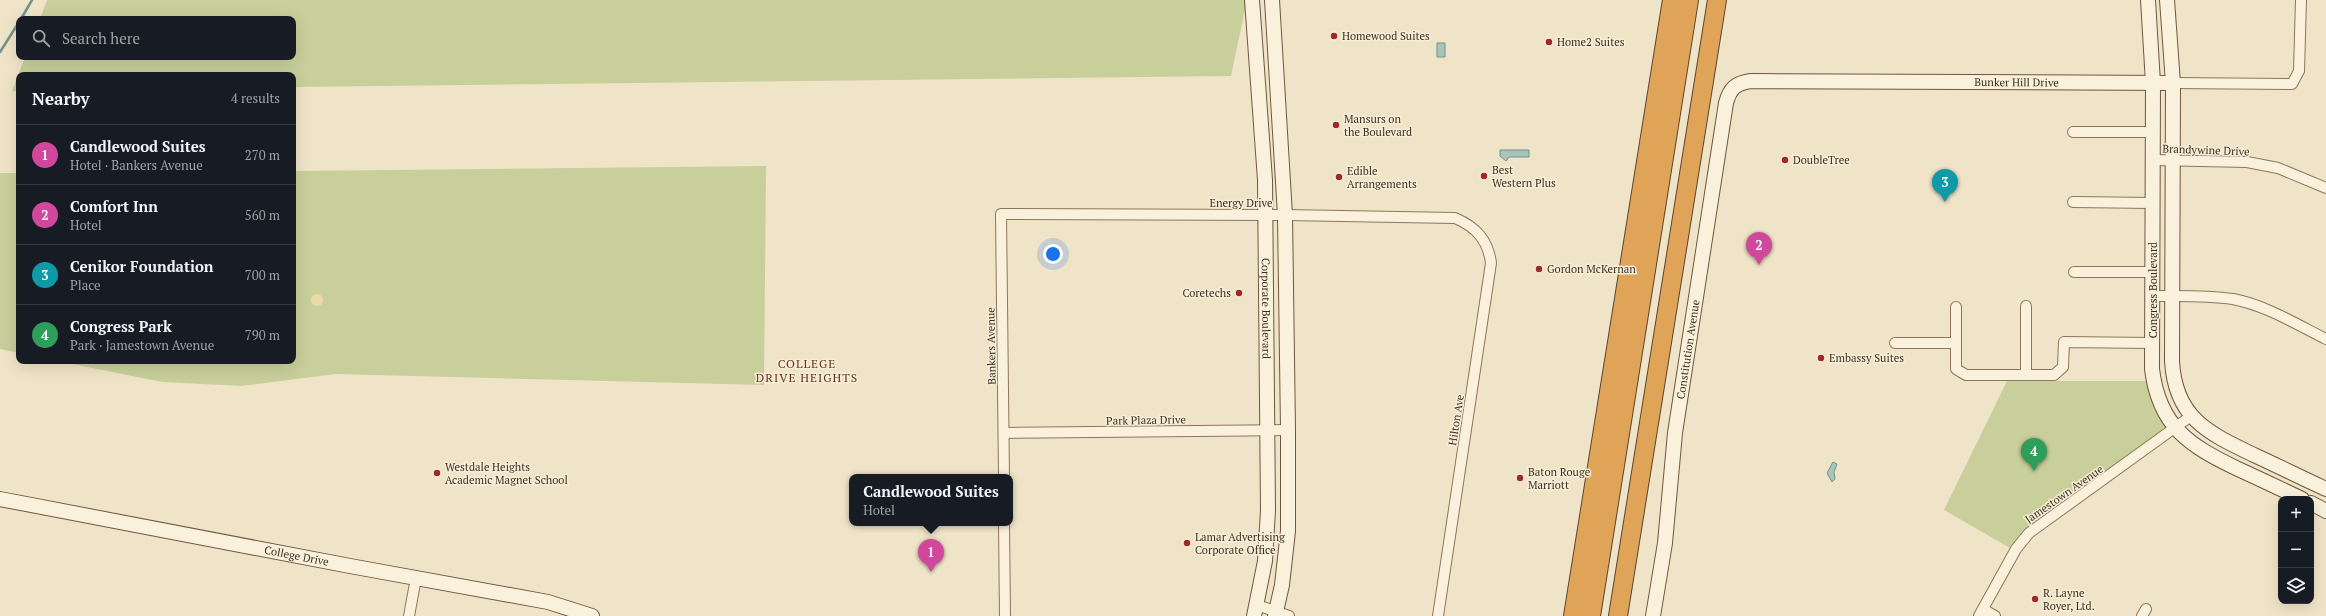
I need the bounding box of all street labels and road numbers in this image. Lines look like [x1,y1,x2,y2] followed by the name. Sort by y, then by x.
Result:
[1974,75,2059,89] street label: Bunker Hill Drive
[2162,141,2250,159] street label: Brandywine Drive
[1210,196,1273,210] street label: Energy Drive
[2146,242,2160,338] street label: Congress Boulevard
[1259,258,1274,359] street label: Corporate Boulevard
[1673,298,1703,400] street label: Constitution Avenue
[983,307,999,385] street label: Bankers Avenue
[1445,393,1467,446] street label: Hilton Ave
[1106,412,1187,428] street label: Park Plaza Drive
[2022,462,2106,526] street label: Jamestown Avenue
[263,543,330,569] street label: College Drive

